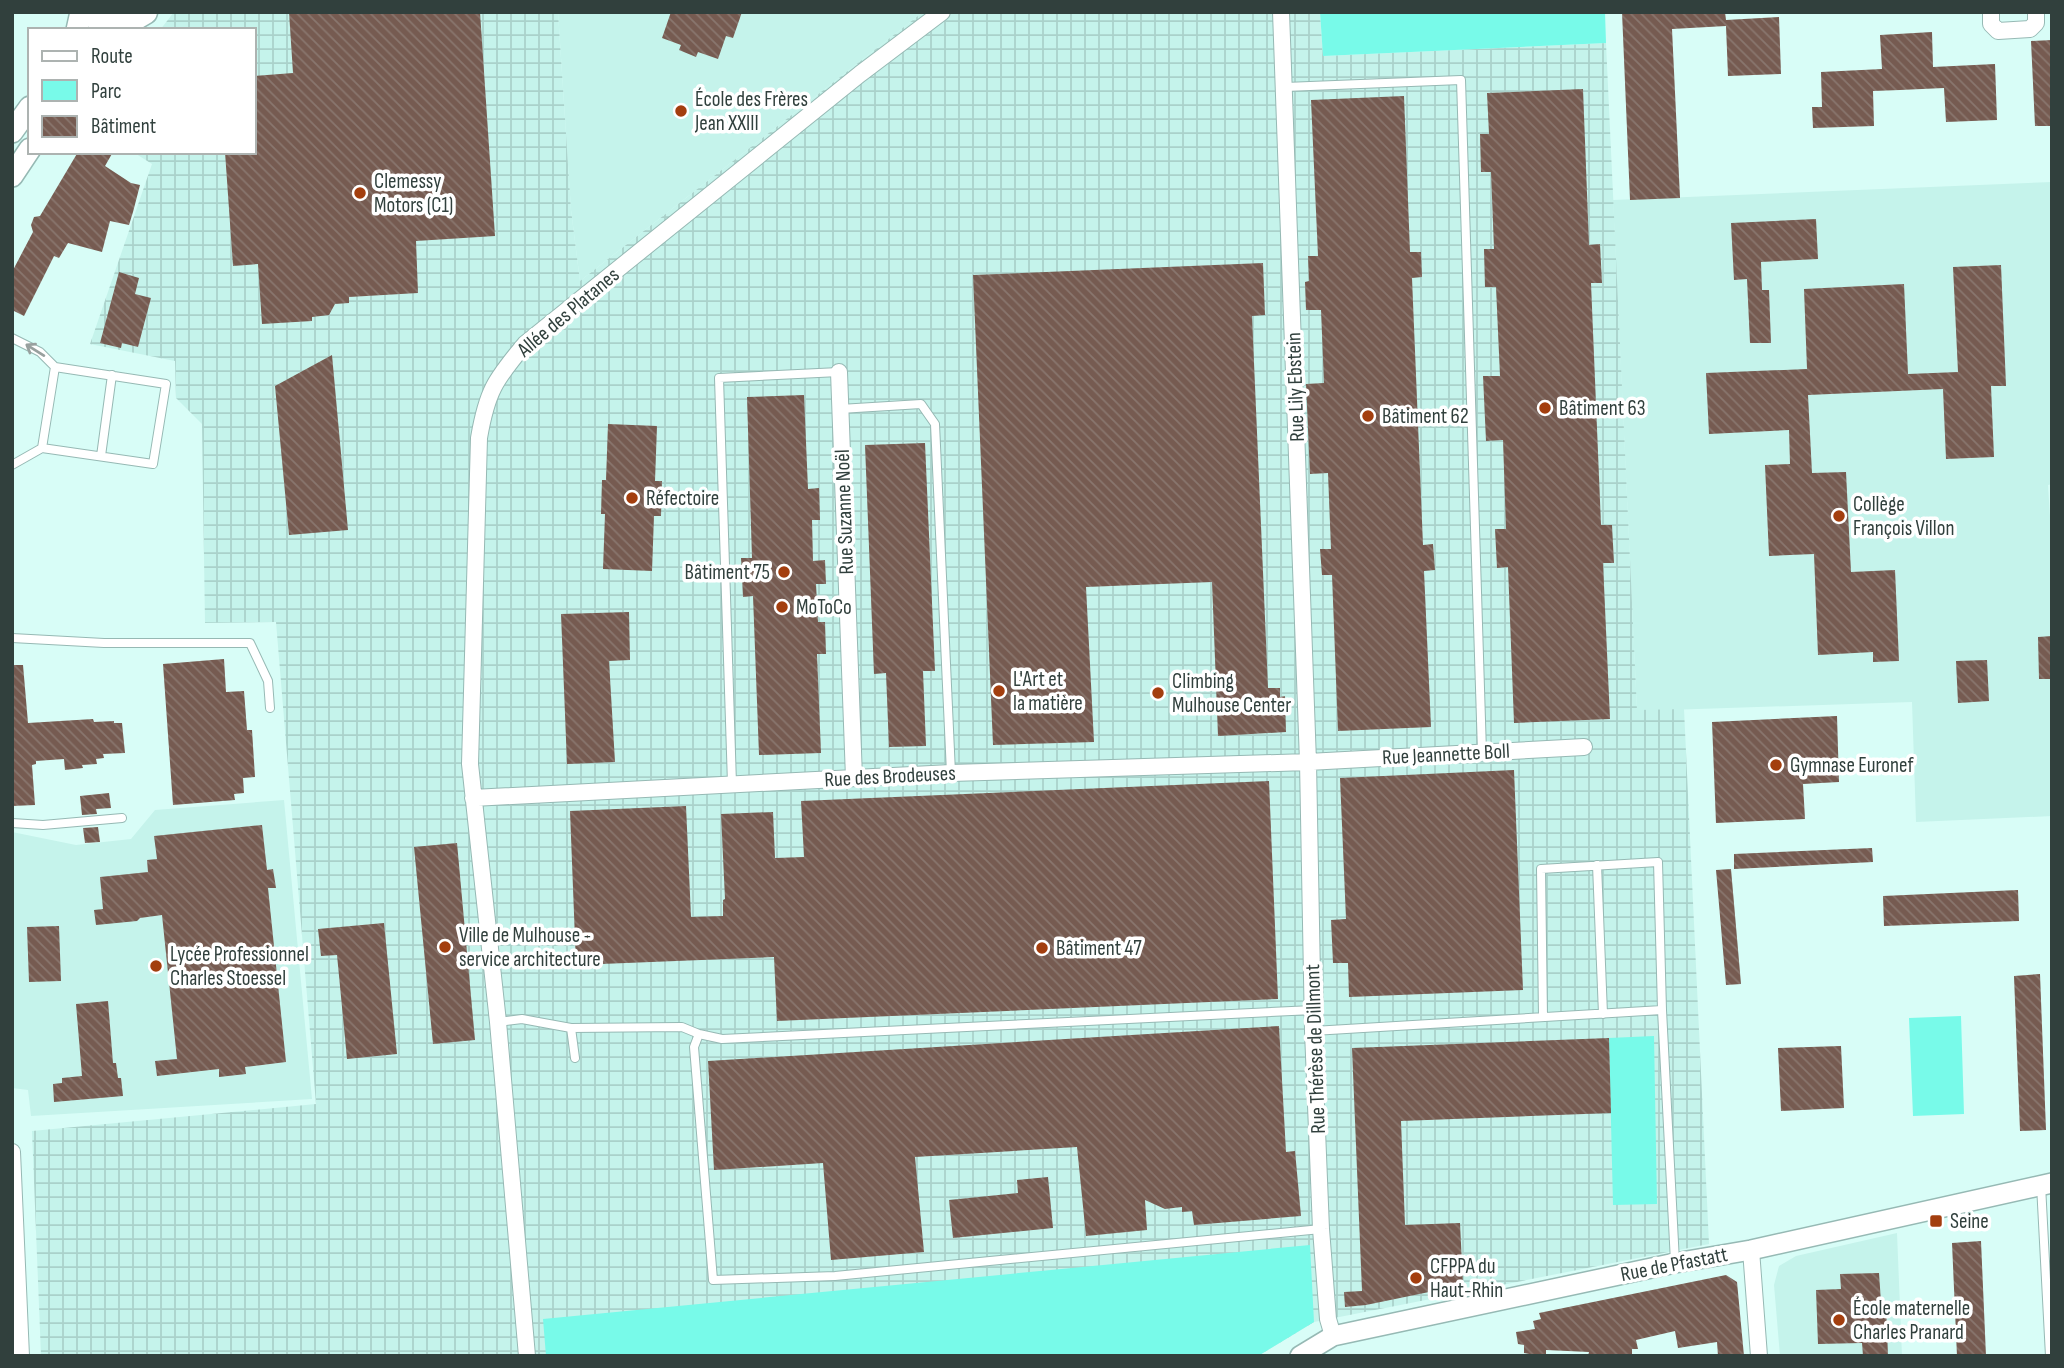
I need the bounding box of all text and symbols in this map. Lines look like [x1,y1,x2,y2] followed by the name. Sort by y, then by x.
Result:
[28,28,256,154] legend
[91,44,133,69] text: Route
[91,79,122,104] text: Parc
[694,87,808,136] place label: École des Frères Jean XXIII
[673,103,689,119] marker: École des Frères Jean XXIII
[91,114,156,139] text: Bâtiment
[374,169,453,218] place label: Clemessy Motors (C1)
[352,185,368,201] marker: Clemessy Motors (C1)
[511,262,624,363] street label: Allée des Platanes
[1281,332,1310,442] street label: Rue Lily Ebstein
[25,343,45,357] one-way arrow
[1559,396,1646,421] place label: Bâtiment 63
[1537,400,1553,416] marker: Bâtiment 63
[1382,404,1469,429] place label: Bâtiment 62
[1360,408,1376,424] marker: Bâtiment 62
[830,449,859,575] street label: Rue Suzanne Noël
[646,486,719,511] place label: Réfectoire
[624,490,640,506] marker: Réfectoire
[1853,492,1954,541] place label: Collège François Villon
[1831,508,1847,524] marker: Collège François Villon
[685,560,770,585] place label: Bâtiment 75
[776,564,792,580] marker: Bâtiment 75
[796,595,852,620] place label: MoToCo
[774,599,790,615] marker: MoToCo
[1013,667,1083,716] place label: L'Art et la matière
[1172,669,1291,718] place label: Climbing Mulhouse Center
[991,683,1007,699] marker: L'Art et la matière
[1150,685,1166,701] marker: Climbing Mulhouse Center
[1382,739,1510,770] street label: Rue Jeannette Boll
[1790,753,1914,778] place label: Gymnase Euronef
[1768,757,1784,773] marker: Gymnase Euronef
[824,761,956,792] street label: Rue des Brodeuses
[459,923,601,972] place label: Ville de Mulhouse - service architecture
[1056,936,1142,961] place label: Bâtiment 47
[437,939,453,955] marker: Ville de Mulhouse - service architecture
[1034,940,1050,956] marker: Bâtiment 47
[170,942,309,991] place label: Lycée Professionnel Charles Stoessel
[148,958,164,974] marker: Lycée Professionnel Charles Stoessel
[1300,964,1331,1134] street label: Rue Thérèse de Dillmont
[1950,1209,1989,1234] place label: Seine
[1928,1213,1944,1229] marker: Seine
[1618,1242,1730,1287] street label: Rue de Pfastatt
[1430,1254,1503,1303] place label: CFPPA du Haut-Rhin
[1408,1270,1424,1286] marker: CFPPA du Haut-Rhin
[1853,1296,1970,1345] place label: École maternelle Charles Pranard
[1831,1312,1847,1328] marker: École maternelle Charles Pranard

